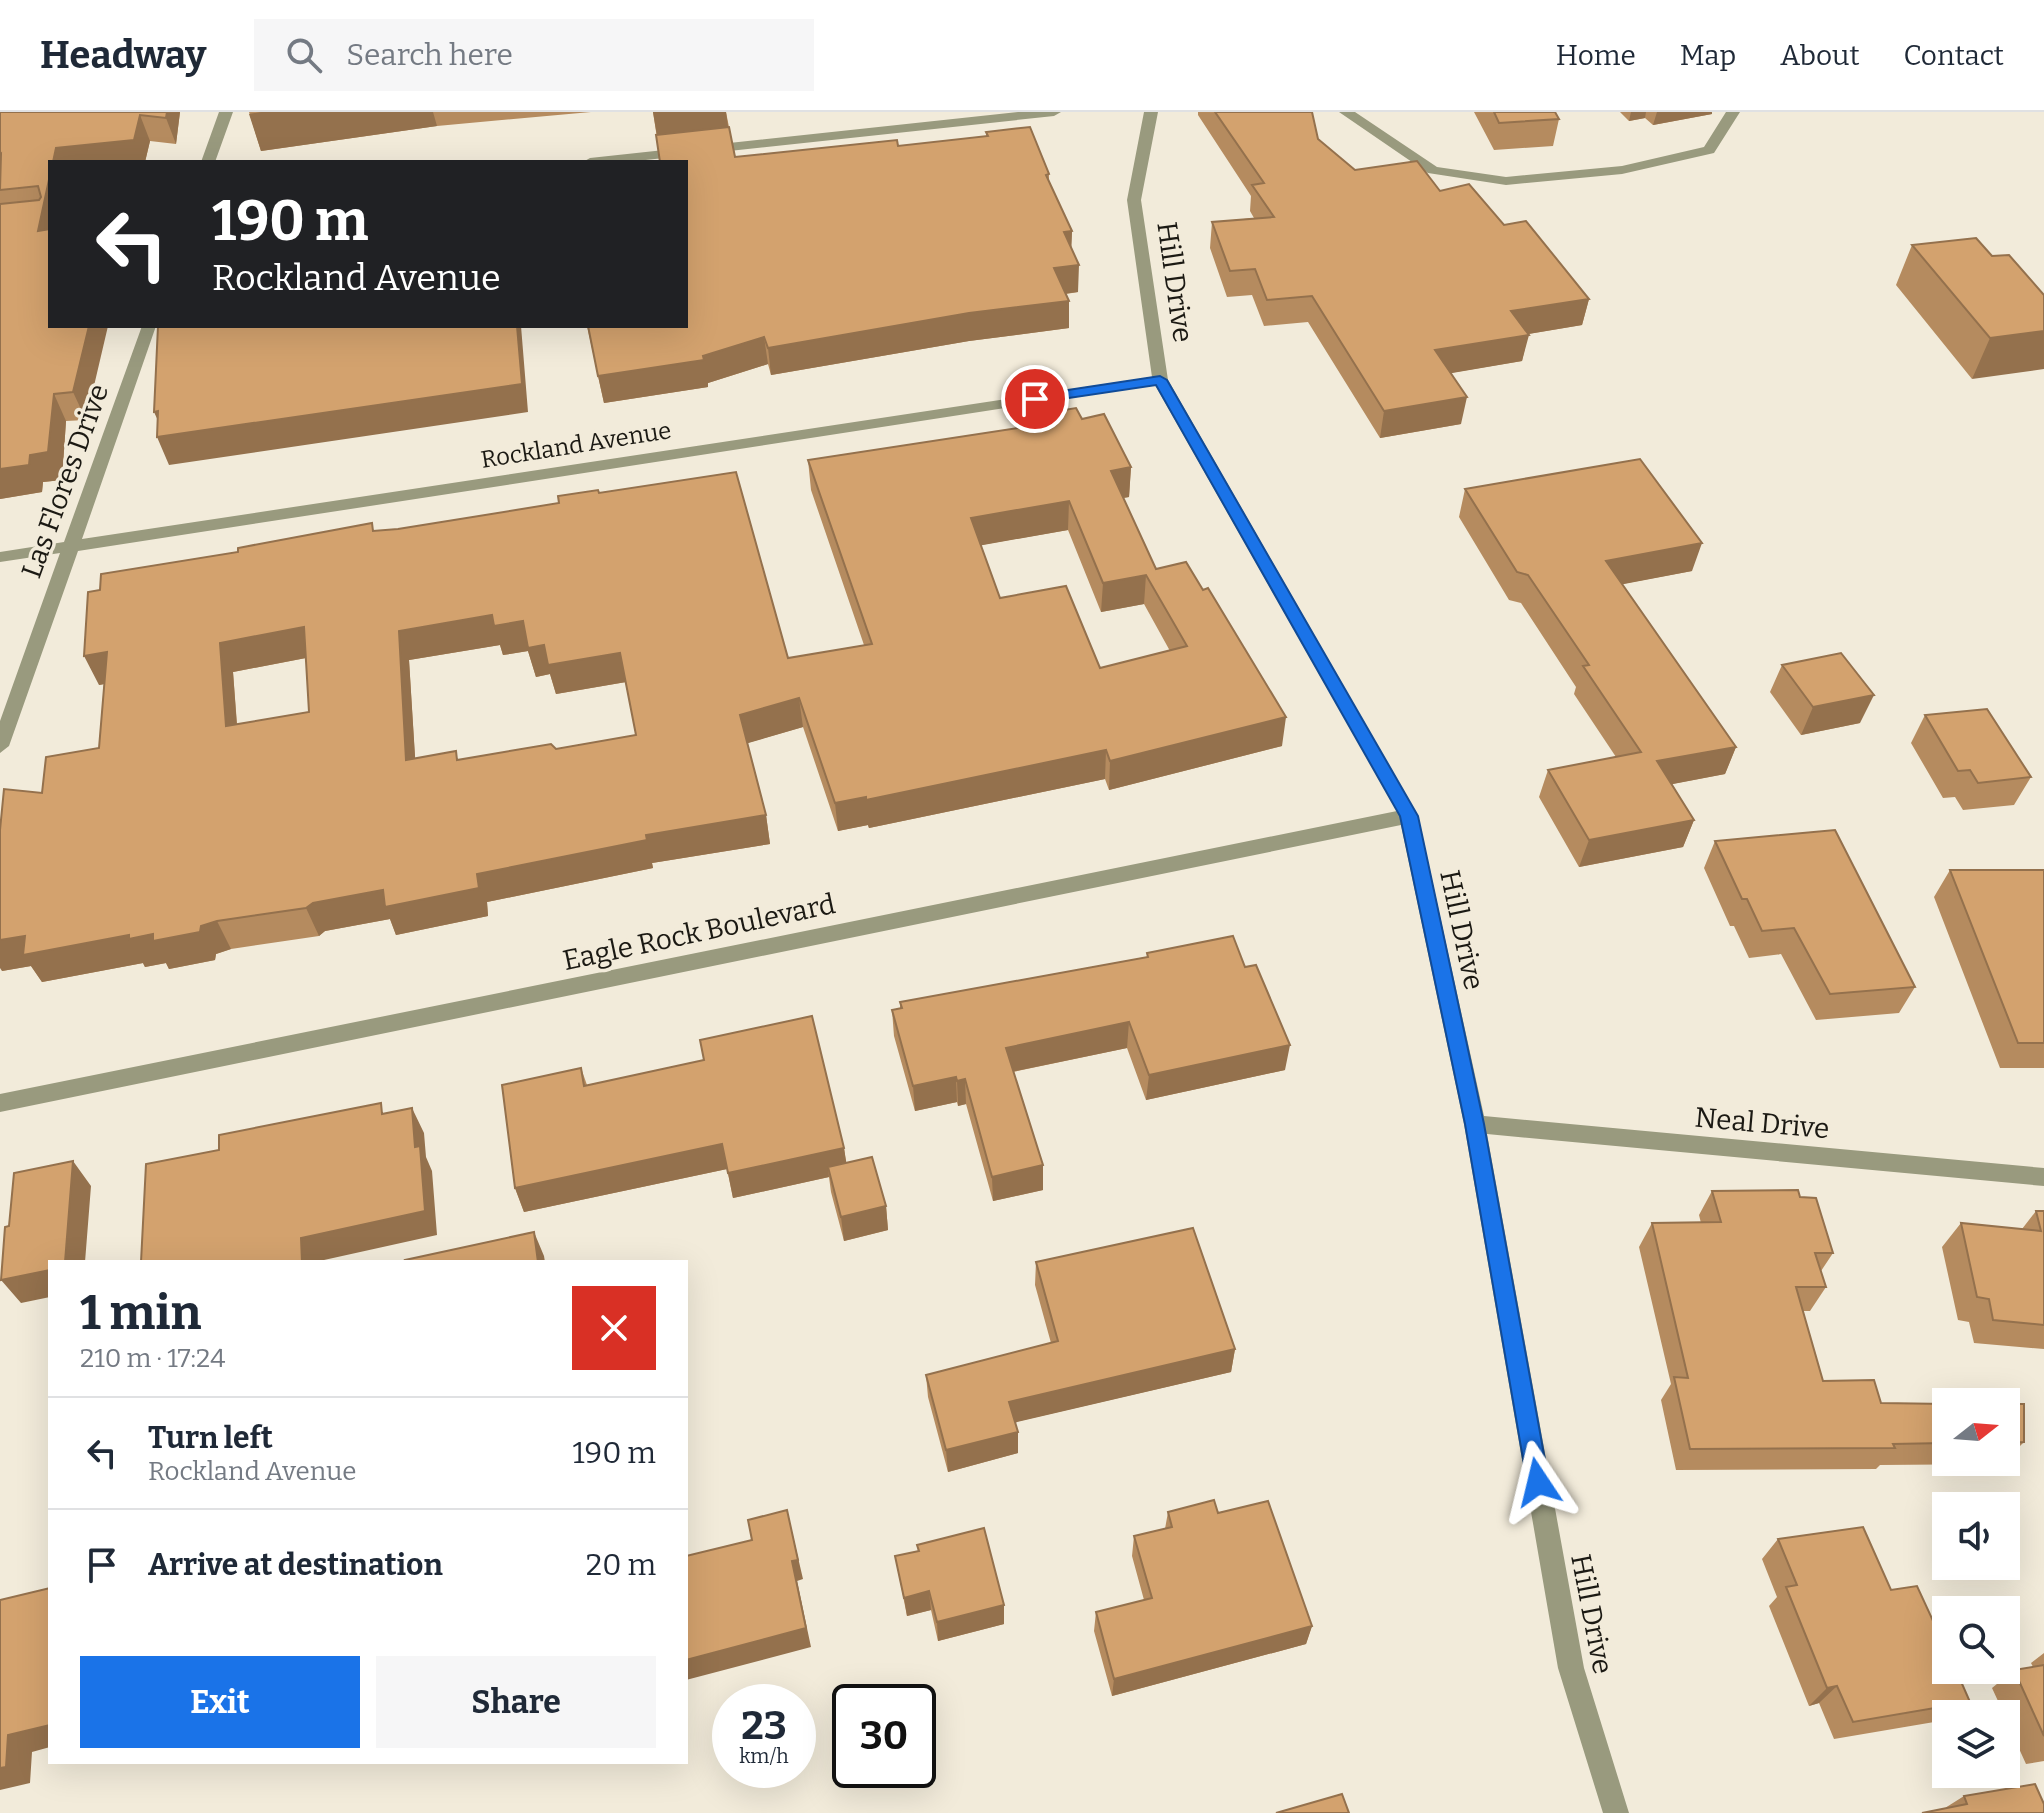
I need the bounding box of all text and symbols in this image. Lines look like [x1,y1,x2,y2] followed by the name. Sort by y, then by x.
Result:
[254,19,814,91] search box
[40,32,206,78] text: Headway
[282,33,326,77] icon: search
[346,37,513,73] text: Search here
[1556,39,1636,72] text: Home
[1680,39,1736,72] text: Map
[1780,39,1860,72] text: About
[1904,39,2004,72] text: Contact
[212,188,368,255] text: 190 m
[80,192,184,296] icon: left
[1150,220,1200,344] street label: Hill Drive
[212,256,501,300] text: Rockland Avenue
[1001,365,1069,433] pin
[1013,377,1057,421] icon: arrive
[15,380,115,582] street label: Las Flores Drive
[479,416,673,474] street label: Rockland Avenue
[1433,867,1491,993] street label: Hill Drive
[560,887,838,977] street label: Eagle Rock Boulevard
[1693,1101,1831,1145] street label: Neal Drive
[80,1284,201,1342] text: 1 min
[572,1286,656,1370] button: close
[80,1343,225,1374] text: 210 m · 17:24
[1932,1388,2020,1476] north arrow
[1932,1388,2020,1788] map controls
[148,1420,273,1456] text: Turn left
[80,1431,124,1475] icon: left
[572,1435,656,1471] text: 190 m
[1496,1440,1580,1524] position arrow
[148,1456,357,1487] text: Rockland Avenue
[1932,1492,2020,1580] button: sound
[80,1543,124,1587] icon: arrive
[148,1547,443,1583] text: Arrive at destination
[586,1547,656,1583] text: 20 m
[1564,1551,1620,1677] street label: Hill Drive
[1932,1596,2020,1684] button: search
[80,1656,360,1748] button: Exit
[376,1656,656,1748] button: Share
[832,1684,936,1788] speed limit sign: 30
[1932,1700,2020,1788] button: layers
[741,1702,787,1750] text: 23
[739,1744,789,1768] text: km/h

